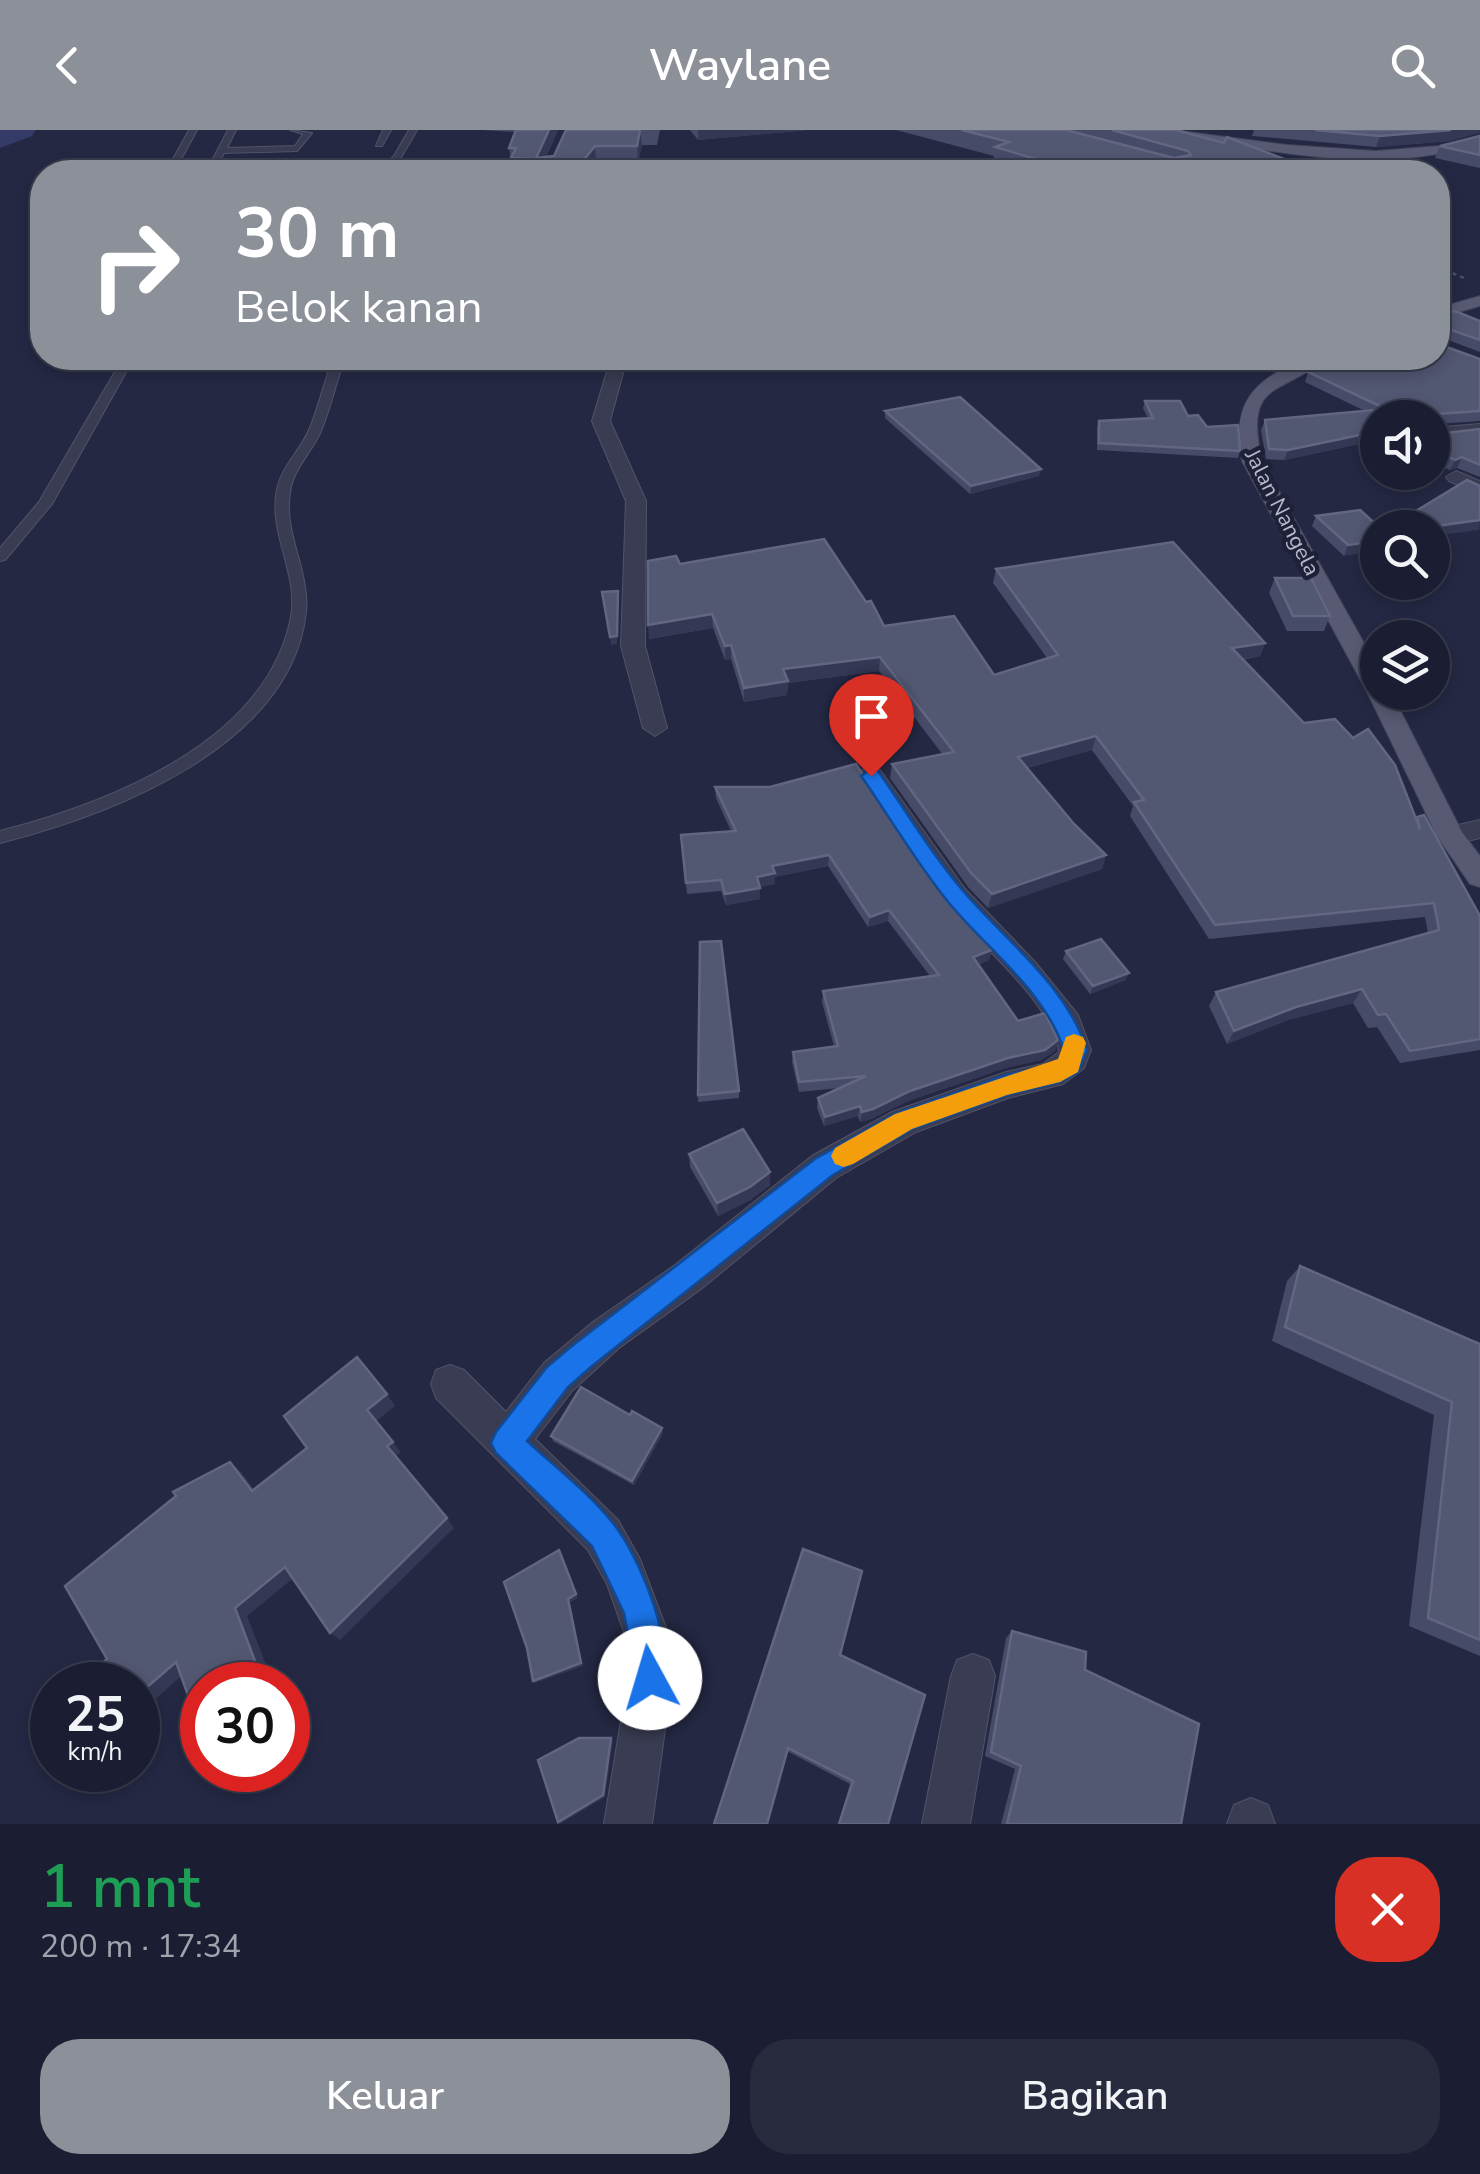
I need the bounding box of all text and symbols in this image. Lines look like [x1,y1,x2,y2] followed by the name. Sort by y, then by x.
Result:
[649,35,831,96] text: Waylane
[40,38,95,93] icon: back
[1385,38,1440,93] icon: search
[235,186,399,282] text: 30 m
[70,200,200,330] icon: right
[235,277,483,338] text: Belok kanan
[1360,400,1450,710] map controls
[1360,400,1450,490] button: sound
[1237,443,1327,581] street label: Jalan Nangela
[1360,510,1450,600] button: search
[1360,620,1450,710] button: layers
[829,674,914,777] pin
[844,689,899,744] icon: arrive
[598,1626,702,1730] position arrow
[180,1662,310,1792] speed limit sign: 30
[65,1680,125,1749] text: 25
[67,1735,123,1769] text: km/h
[40,1846,200,1928] text: 1 mnt
[1335,1857,1440,1962] button: close
[40,1925,241,1968] text: 200 m · 17:34
[40,2039,730,2154] button: Keluar
[750,2039,1440,2154] button: Bagikan

